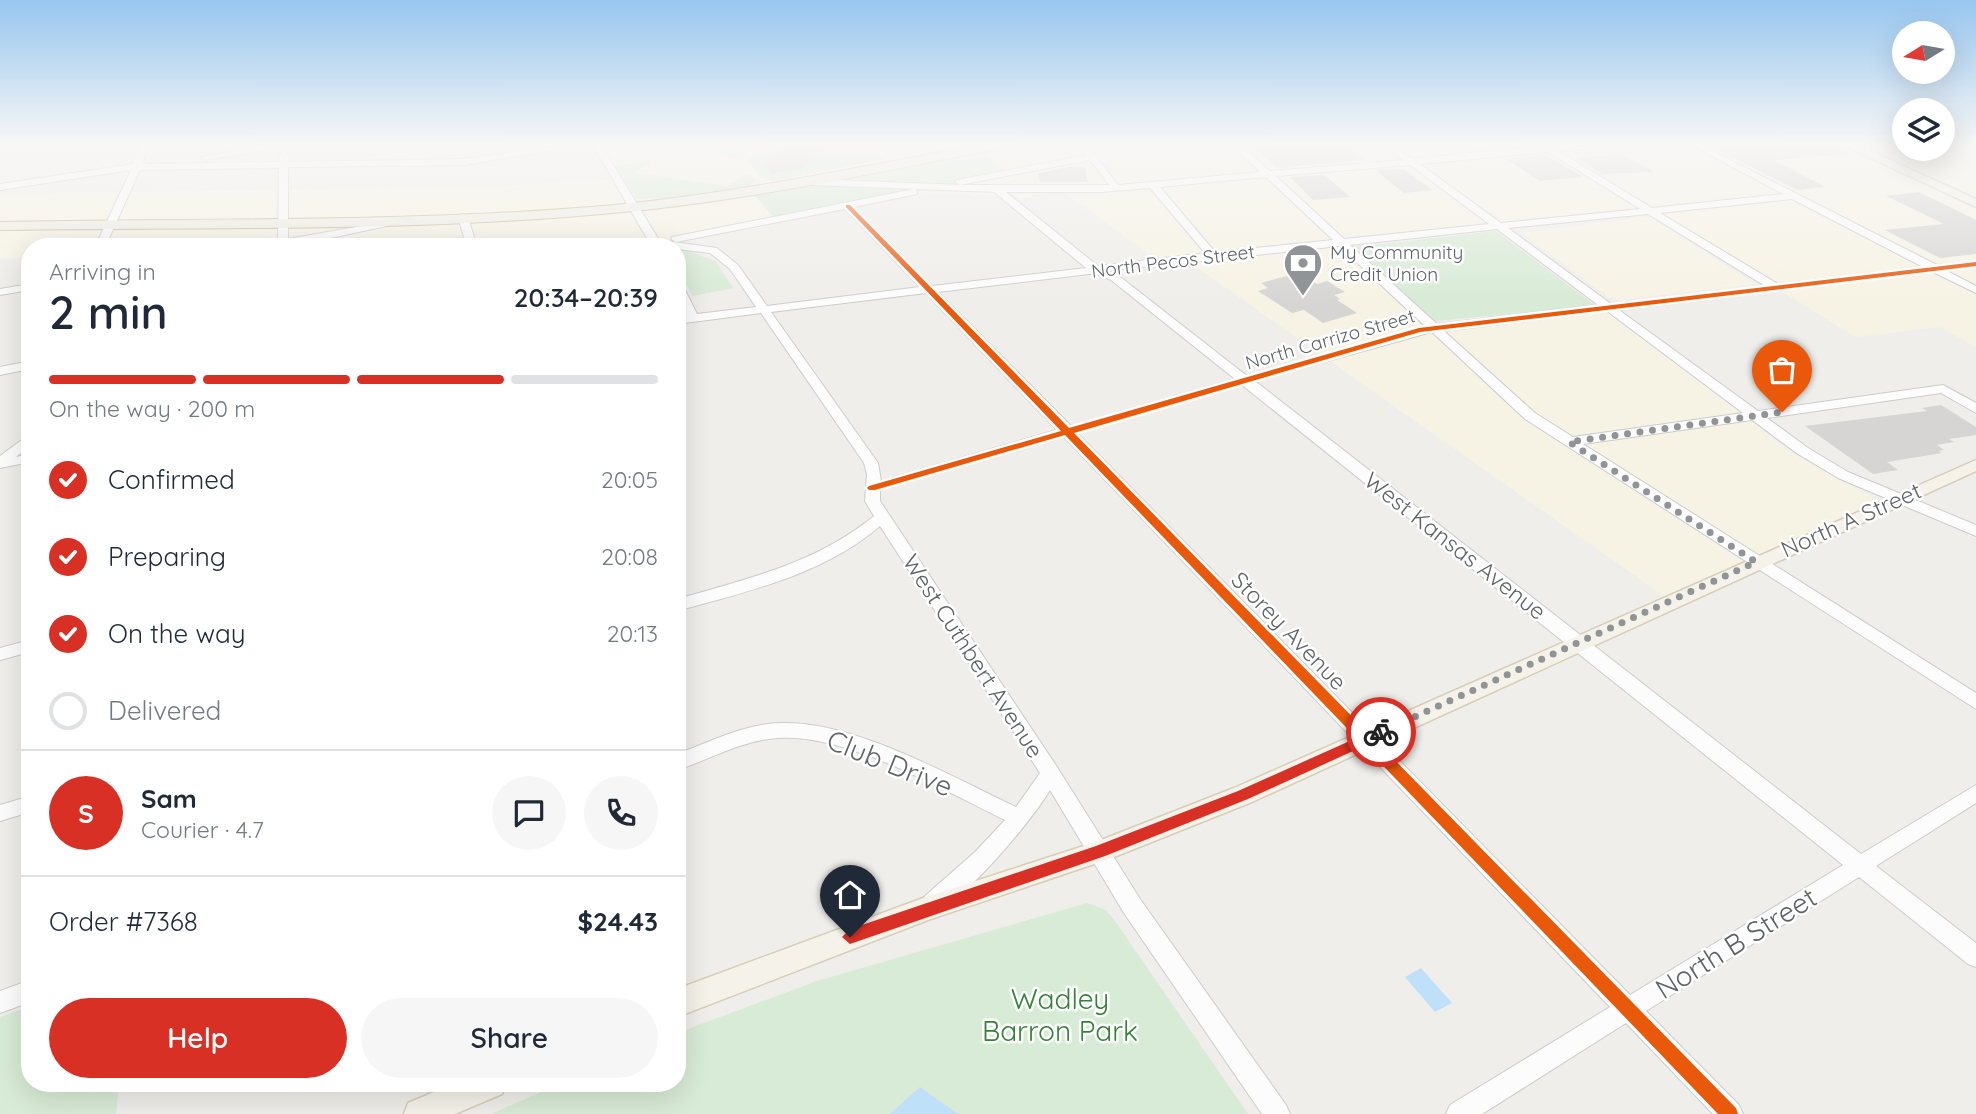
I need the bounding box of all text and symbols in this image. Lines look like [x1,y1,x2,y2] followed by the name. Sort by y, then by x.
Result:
[1892,21,1955,84] north arrow
[1892,21,1955,161] map controls
[1892,98,1955,161] button: layers
[1090,239,1256,283] street label: North Pecos Street
[1330,240,1463,286] place label: My Community Credit Union
[1282,242,1324,297] bank icon: My Community Credit Union
[49,257,156,286] text: Arriving in
[514,281,658,314] text: 20:34–20:39
[49,283,168,341] text: 2 min
[1242,303,1418,375] street label: North Carrizo Street
[1752,340,1812,412] pin
[1763,351,1801,389] icon: bag
[49,394,255,423] text: On the way · 200 m
[49,461,87,499] icon: check
[108,463,235,496] text: Confirmed
[601,465,658,494] text: 20:05
[1358,465,1552,626] street label: West Kansas Avenue
[1776,476,1926,563] street label: North A Street
[49,538,87,576] icon: check
[108,540,226,573] text: Preparing
[601,542,658,571] text: 20:08
[897,548,1050,763] street label: West Cuthbert Avenue
[1226,565,1353,696] street label: Storey Avenue
[49,615,87,653] icon: check
[108,617,246,650] text: On the way
[607,619,658,648] text: 20:13
[108,694,221,727] text: Delivered
[1346,697,1416,767] courier
[1362,713,1400,751] icon: bike
[822,721,958,804] street label: Club Drive
[492,776,566,850] button: chat
[584,776,658,850] button: phone
[141,782,197,815] text: Sam
[78,797,94,830] text: S
[141,815,264,844] text: Courier · 4.7
[820,865,880,937] pin
[831,876,869,914] icon: home
[1649,879,1823,1006] street label: North B Street
[49,905,198,938] text: Order #7368
[577,905,658,938] text: $24.43
[982,981,1138,1048] park label: Wadley Barron Park
[49,998,347,1078] button: Help
[361,998,658,1078] button: Share

